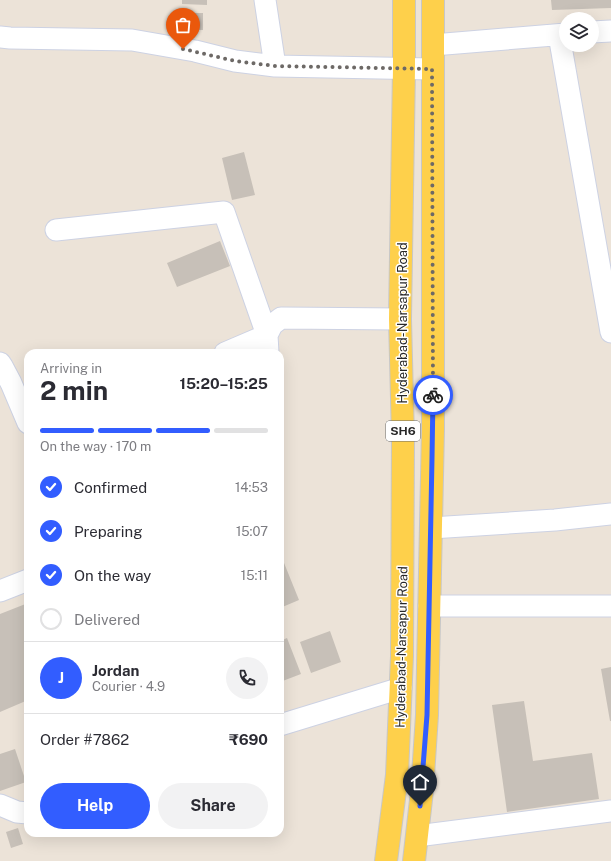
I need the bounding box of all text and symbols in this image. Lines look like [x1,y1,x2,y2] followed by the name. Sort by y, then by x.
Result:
[166,8,200,49] pin
[559,12,599,52] map controls
[559,12,599,52] button: layers
[172,14,194,36] icon: bag
[395,242,410,404] street label: Hyderabad-Narsapur Road
[40,361,102,376] text: Arriving in
[40,375,108,406] text: 2 min
[180,375,268,392] text: 15:20–15:25
[413,375,453,415] courier
[422,384,444,406] icon: bike
[386,421,420,441] road number: SH6
[40,439,151,454] text: On the way · 170 m
[40,476,62,498] icon: check
[74,479,147,496] text: Confirmed
[235,480,268,495] text: 14:53
[40,520,62,542] icon: check
[74,523,143,540] text: Preparing
[236,524,268,539] text: 15:07
[40,564,62,586] icon: check
[393,566,410,728] street label: Hyderabad-Narsapur Road
[74,567,151,584] text: On the way
[241,568,268,583] text: 15:11
[74,611,140,628] text: Delivered
[226,657,268,699] button: phone
[92,662,139,679] text: Jordan
[58,669,64,686] text: J
[92,679,165,694] text: Courier · 4.9
[40,731,129,748] text: Order #7862
[229,731,268,748] text: ₹690
[403,765,437,806] pin
[409,771,431,793] icon: home
[40,783,150,829] button: Help
[158,783,268,829] button: Share

